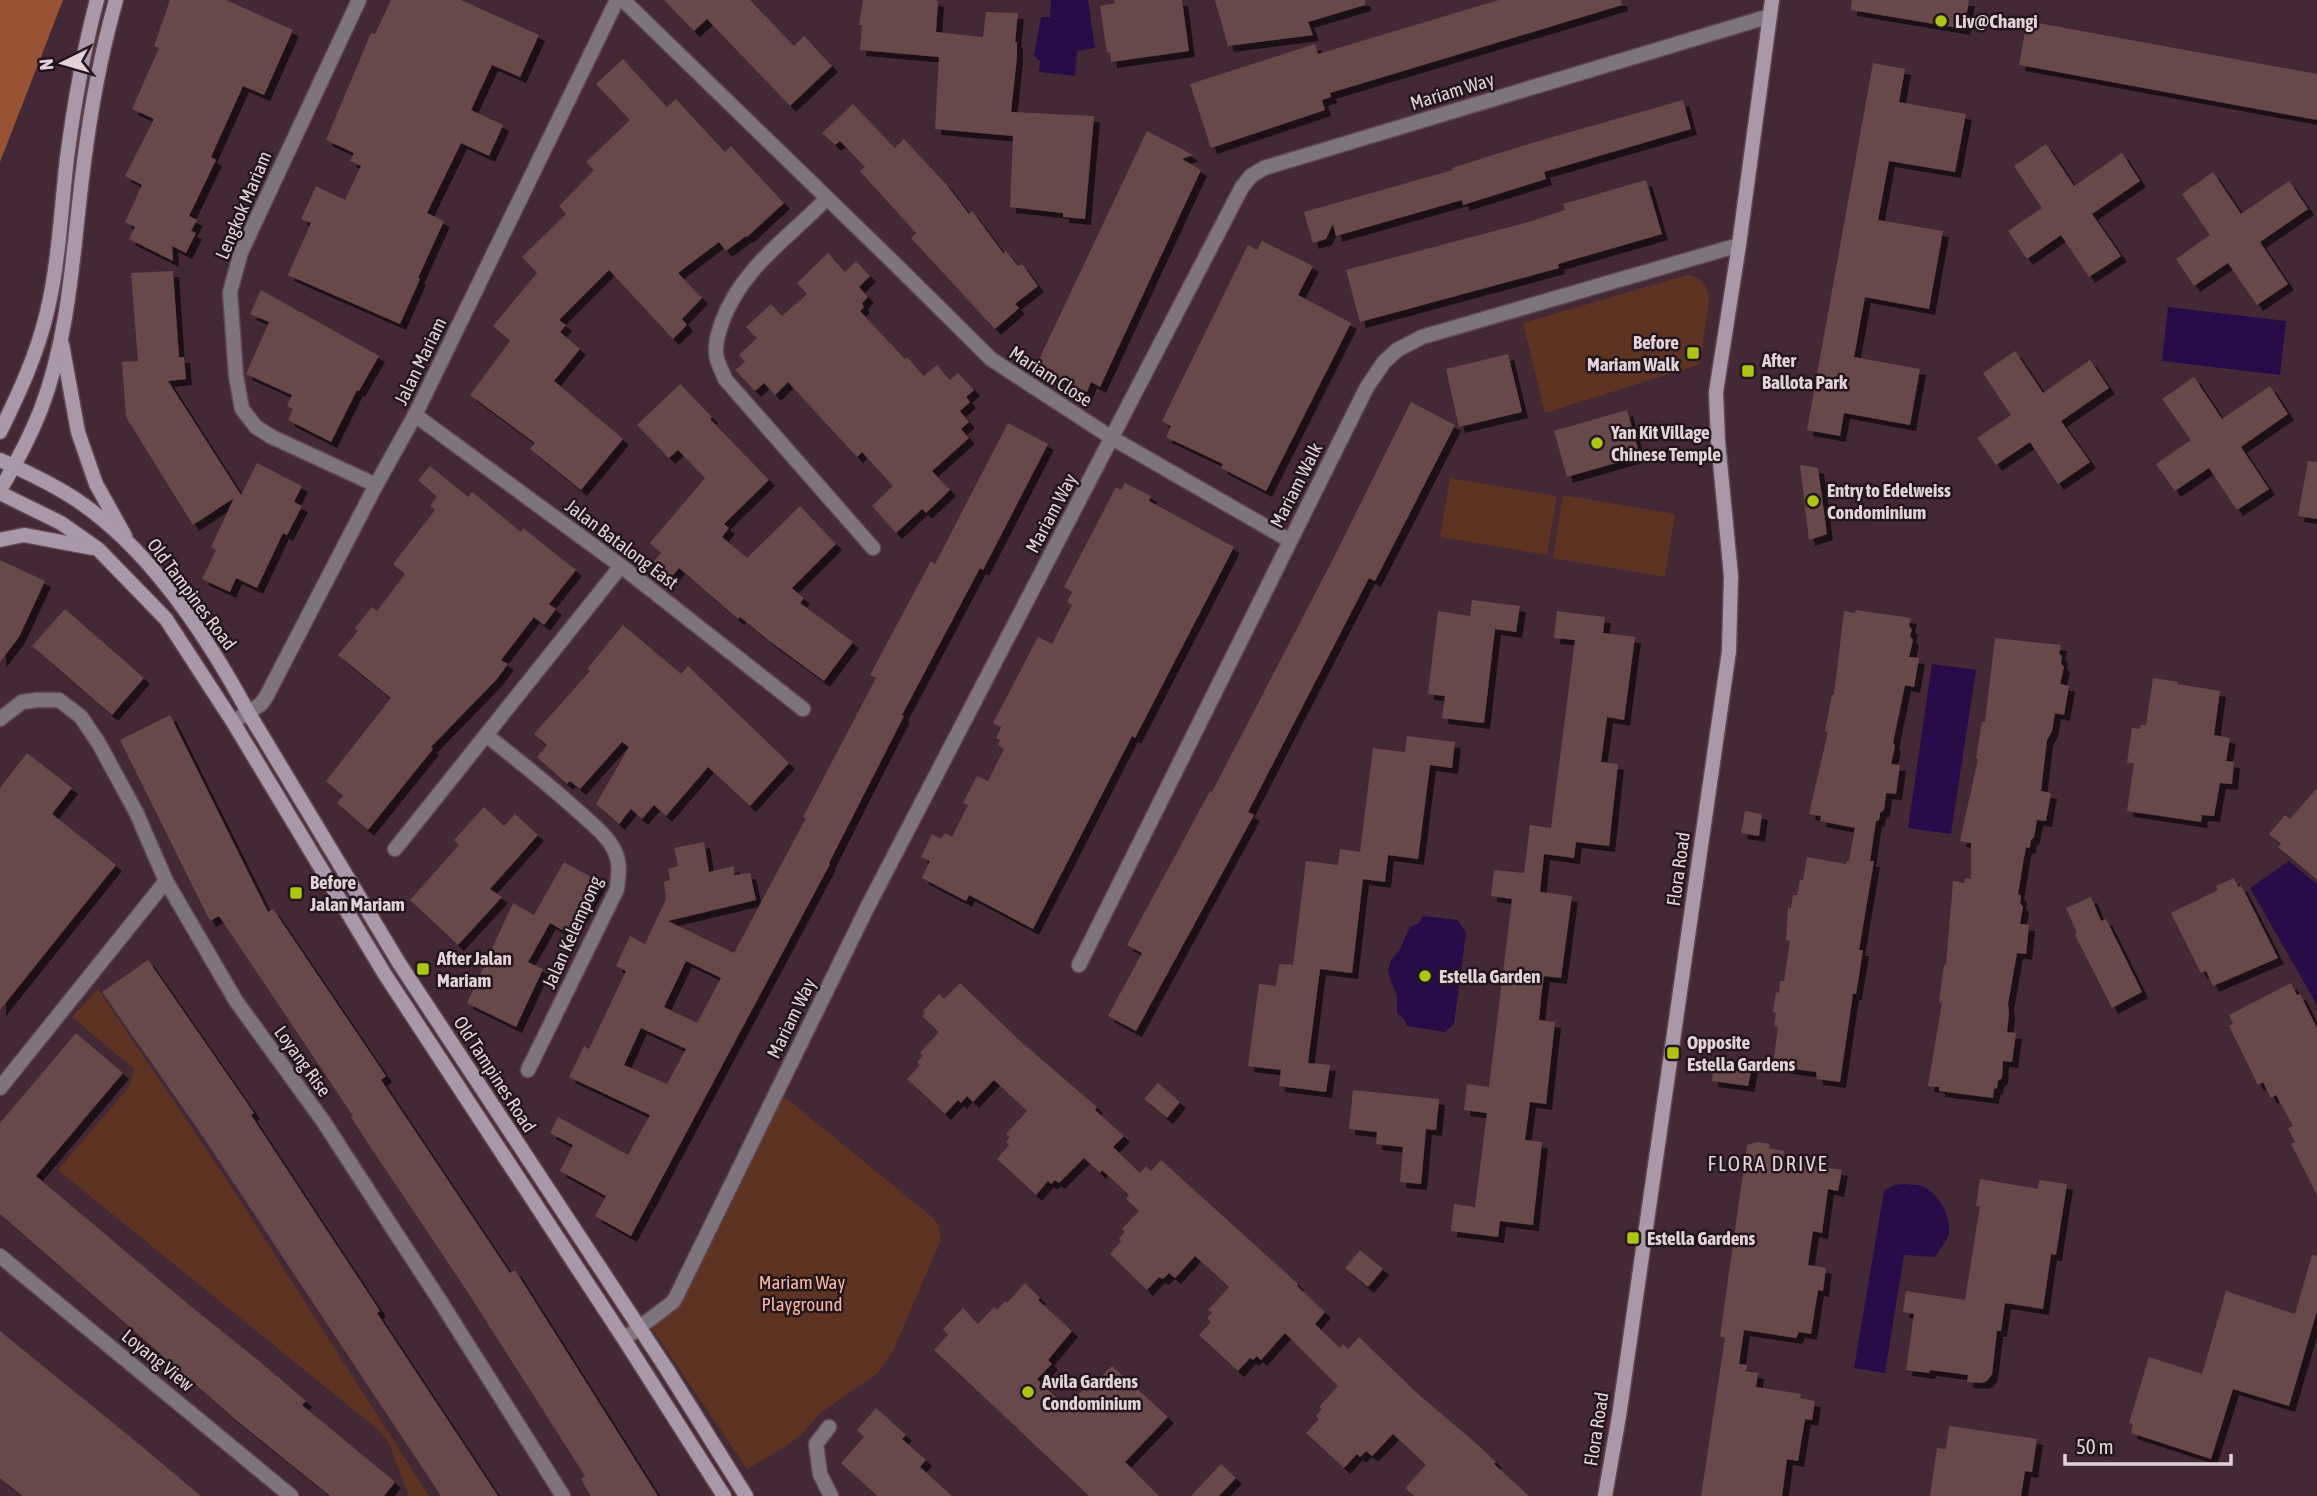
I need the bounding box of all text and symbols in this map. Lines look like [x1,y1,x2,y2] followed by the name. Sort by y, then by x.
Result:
[1955,10,2038,32] place label: Liv@Changi
[1933,13,1949,29] marker: Liv@Changi
[28,28,98,98] north arrow
[35,58,58,71] text: N
[1407,68,1497,114] street label: Mariam Way
[210,148,276,262] street label: Lengkok Mariam
[389,314,451,408] street label: Jalan Mariam
[1587,331,1680,375] place label: Before Mariam Walk
[1005,341,1097,411] street label: Mariam Close
[1685,345,1701,361] marker: Before Mariam Walk
[1761,349,1848,393] place label: After Ballota Park
[1740,363,1756,379] marker: After Ballota Park
[1610,421,1721,465] place label: Yan Kit Village Chinese Temple
[1589,435,1605,451] marker: Yan Kit Village Chinese Temple
[1265,438,1327,531] street label: Mariam Walk
[1021,469,1081,556] street label: Mariam Way
[1827,479,1951,523] place label: Entry to Edelweiss Condominium
[1805,493,1821,509] marker: Entry to Edelweiss Condominium
[561,494,683,594] street label: Jalan Batalong East
[143,534,241,654] street label: Old Tampines Road
[1662,831,1694,907] street label: Flora Road
[309,871,405,915] place label: Before Jalan Mariam
[537,872,607,992] street label: Jalan Kelempong
[288,885,304,901] marker: Before Jalan Mariam
[436,947,512,991] place label: After Jalan Mariam
[415,961,431,977] marker: After Jalan Mariam
[1439,965,1541,987] place label: Estella Garden
[1417,968,1433,984] marker: Estella Garden
[762,974,820,1062] street label: Mariam Way
[449,1012,541,1136] street label: Old Tampines Road
[270,1021,336,1101] street label: Loyang Rise
[1687,1031,1796,1075] place label: Opposite Estella Gardens
[1665,1045,1681,1061] marker: Opposite Estella Gardens
[1708,1151,1828,1175] district label: FLORA DRIVE
[1647,1227,1756,1249] place label: Estella Gardens
[1625,1230,1641,1246] marker: Estella Gardens
[759,1271,845,1315] park label: Mariam Way Playground
[118,1324,199,1396] street label: Loyang View
[1041,1370,1141,1414] place label: Avila Gardens Condominium
[1020,1384,1036,1400] marker: Avila Gardens Condominium
[1579,1391,1613,1467] street label: Flora Road
[2065,1422,2231,1466] scale bar
[2076,1434,2114,1458] text: 50 m

